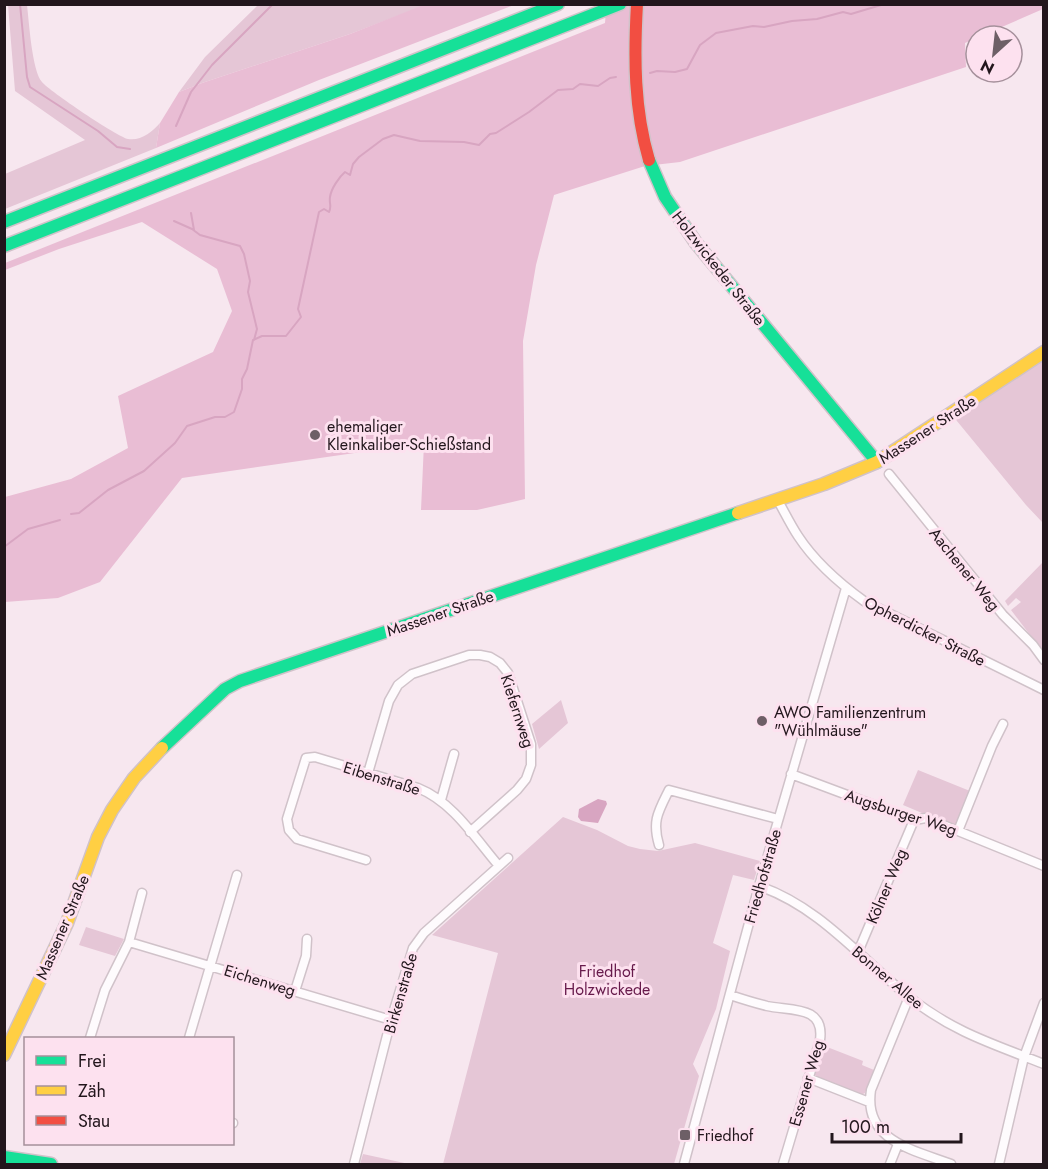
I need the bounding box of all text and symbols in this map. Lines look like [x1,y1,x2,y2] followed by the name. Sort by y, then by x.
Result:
[964,24,1024,84] north arrow
[977,54,998,80] text: N
[666,206,771,331] street label: Holzwickeder Straße
[874,389,980,470] street label: Massener Straße
[327,415,491,456] place label: ehemaliger Kleinkaliber-Schießstand
[308,428,322,442] marker: ehemaliger Kleinkaliber-Schießstand
[924,523,1005,616] street label: Aachener Weg
[384,584,497,643] street label: Massener Straße
[860,591,989,672] street label: Opherdicker Straße
[495,671,540,751] street label: Kiefernweg
[774,701,926,742] place label: AWO Familienzentrum "Wühlmäuse"
[755,714,769,728] marker: AWO Familienzentrum "Wühlmäuse"
[340,756,423,801] street label: Eibenstraße
[842,784,960,841] street label: Augsburger Weg
[738,826,787,926] street label: Friedhofstraße
[860,845,913,927] street label: Kölner Weg
[30,871,95,983] street label: Massener Straße
[847,940,929,1014] street label: Bonner Allee
[378,950,423,1036] street label: Birkenstraße
[221,959,298,1002] street label: Eichenweg
[564,960,650,1001] park label: Friedhof Holzwickede
[24,1037,234,1145] legend
[783,1037,830,1129] street label: Essener Weg
[78,1048,107,1074] text: Frei
[78,1078,106,1104] text: Zäh
[832,1106,961,1144] scale bar
[78,1108,110,1134] text: Stau
[841,1114,890,1140] text: 100 m
[697,1124,754,1147] place label: Friedhof
[678,1128,692,1142] marker: Friedhof

